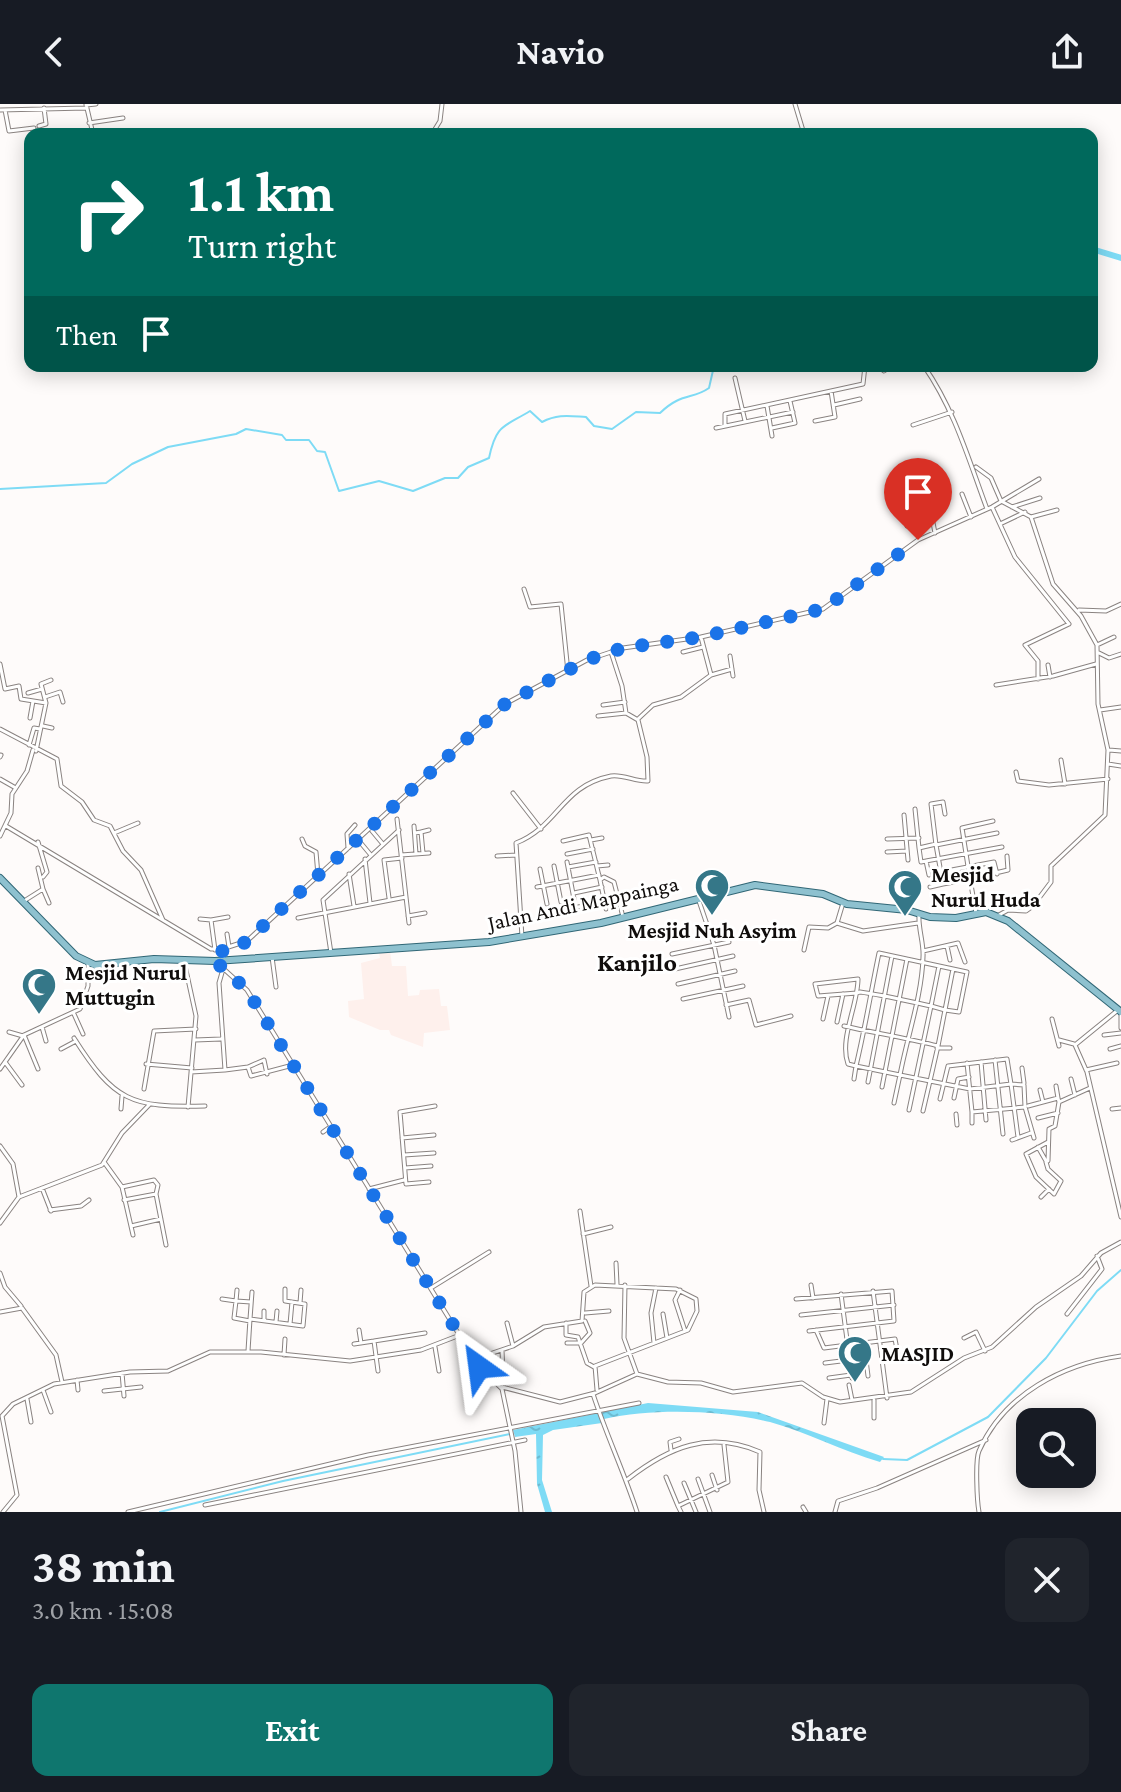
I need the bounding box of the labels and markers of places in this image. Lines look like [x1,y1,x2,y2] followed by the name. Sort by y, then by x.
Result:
[884,458,952,540] pin
[931,862,1041,912] place label: Mesjid Nurul Huda
[693,867,731,917] mosque icon: Mesjid Nuh Asyim
[886,868,924,918] mosque icon: Mesjid Nurul Huda
[627,918,797,943] place label: Mesjid Nuh Asyim
[65,960,188,1010] place label: Mesjid Nurul Muttugin
[20,966,58,1016] mosque icon: Mesjid Nurul Muttugin
[836,1334,874,1384] mosque icon: MASJID
[881,1341,954,1366] place label: MASJID

